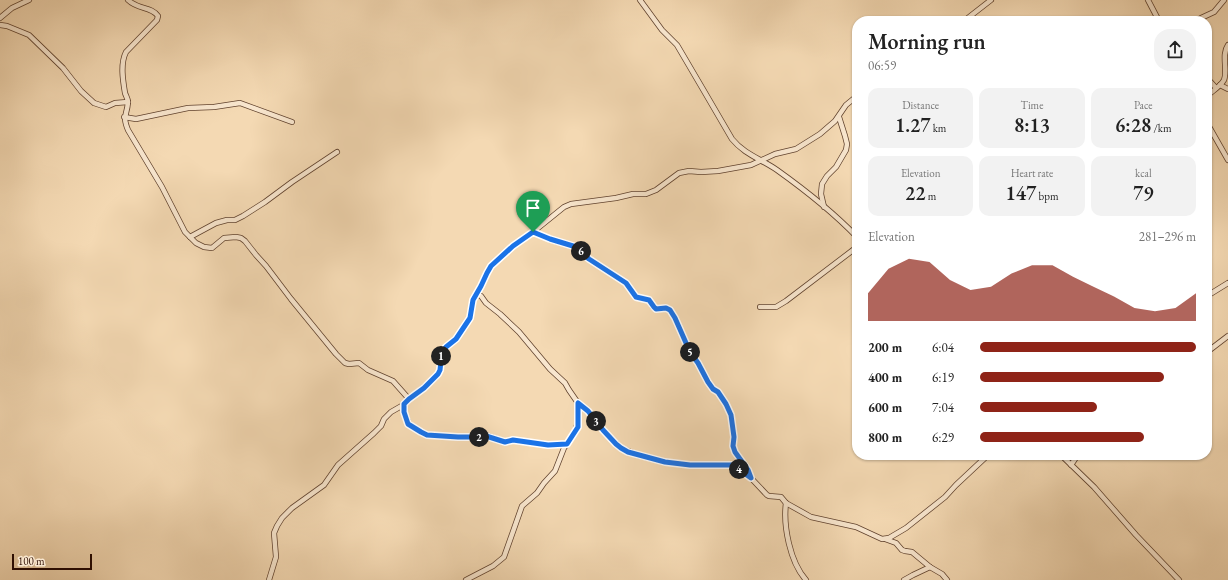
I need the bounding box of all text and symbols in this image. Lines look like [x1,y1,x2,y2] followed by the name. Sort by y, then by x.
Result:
[868,27,986,56] text: Morning run
[1154,29,1196,71] button: share
[868,57,896,74] text: 06:59
[902,98,939,112] text: Distance
[1021,98,1043,112] text: Time
[1134,98,1153,112] text: Pace
[895,112,931,138] text: 1.27
[1014,112,1050,138] text: 8:13
[1115,112,1151,138] text: 6:28
[931,121,946,135] text: km
[1151,121,1172,135] text: /km
[901,166,940,180] text: Elevation
[1011,166,1053,180] text: Heart rate
[1135,166,1152,180] text: kcal
[905,180,926,206] text: 22
[1006,180,1036,206] text: 147
[1133,180,1154,206] text: 79
[926,189,936,203] text: m
[1036,189,1058,203] text: bpm
[516,191,550,232] pin
[522,197,544,219] icon: arrive
[868,228,915,245] text: Elevation
[1139,228,1196,245] text: 281–296 m
[571,241,591,261] pin: 6
[578,244,584,258] text: 6
[868,339,902,356] text: 200 m
[932,339,954,356] text: 6:04
[680,342,700,362] pin: 5
[687,345,693,359] text: 5
[431,346,451,366] pin: 1
[438,349,444,363] text: 1
[868,369,902,386] text: 400 m
[932,369,954,386] text: 6:19
[868,399,902,416] text: 600 m
[932,399,954,416] text: 7:04
[586,411,606,431] pin: 3
[593,414,599,428] text: 3
[469,427,489,447] pin: 2
[868,429,902,446] text: 800 m
[932,429,954,446] text: 6:29
[476,430,482,444] text: 2
[729,459,749,479] pin: 4
[736,462,742,476] text: 4
[12,552,92,571] scale bar
[18,554,45,568] text: 100 m

